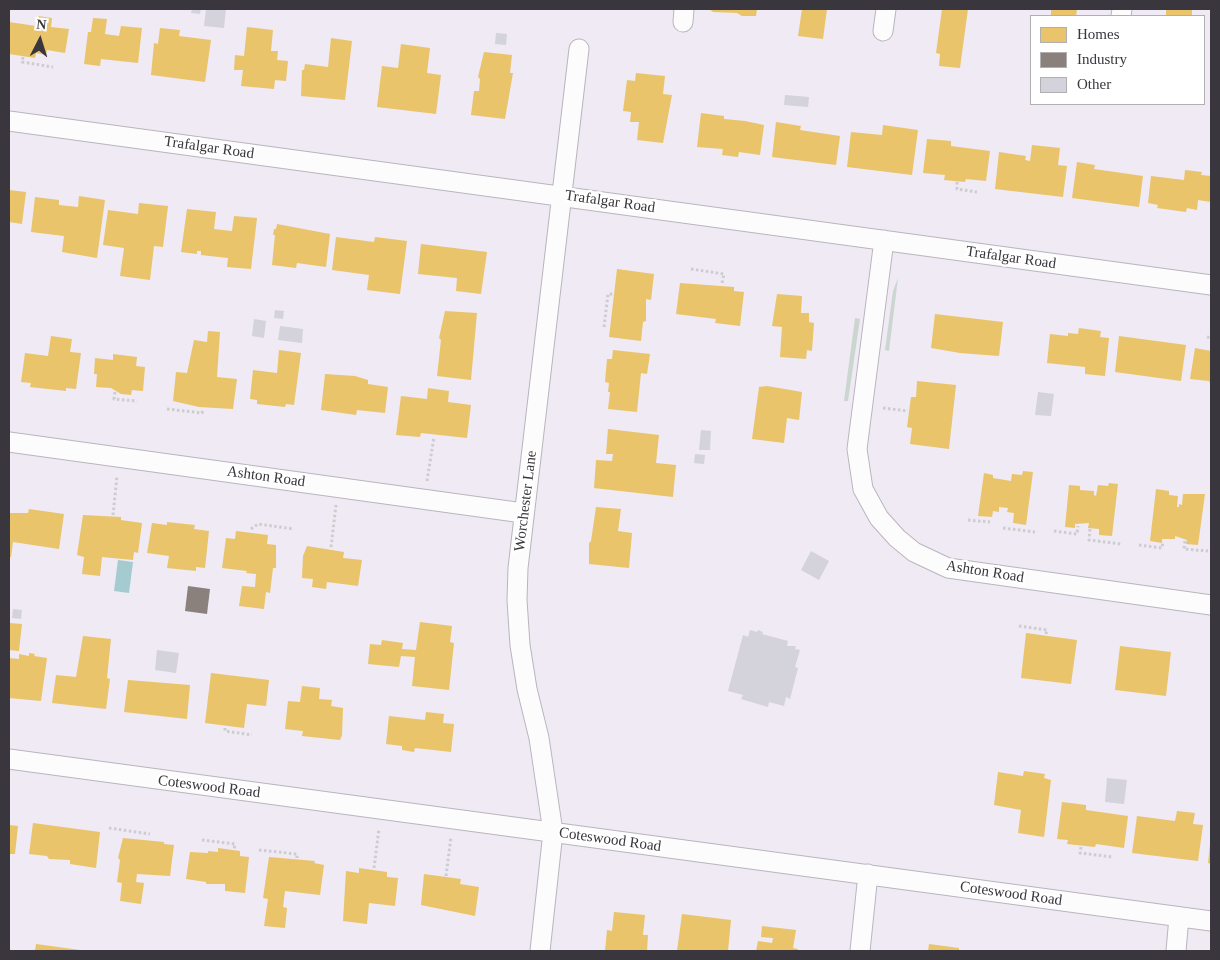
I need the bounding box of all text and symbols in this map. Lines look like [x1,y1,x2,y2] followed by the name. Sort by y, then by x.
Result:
[15,15,65,65] north arrow
[1030,15,1205,105] legend
[36,17,47,32] text: N
[1077,26,1120,42] text: Homes
[1077,51,1127,67] text: Industry
[1077,76,1111,92] text: Other
[163,133,255,163] street label: Trafalgar Road
[564,187,656,217] street label: Trafalgar Road
[965,243,1057,273] street label: Trafalgar Road
[511,449,541,553] street label: Worchester Lane
[226,463,306,491] street label: Ashton Road
[945,557,1025,587] street label: Ashton Road
[157,772,261,802] street label: Coteswood Road
[558,824,662,856] street label: Coteswood Road
[959,878,1063,910] street label: Coteswood Road

